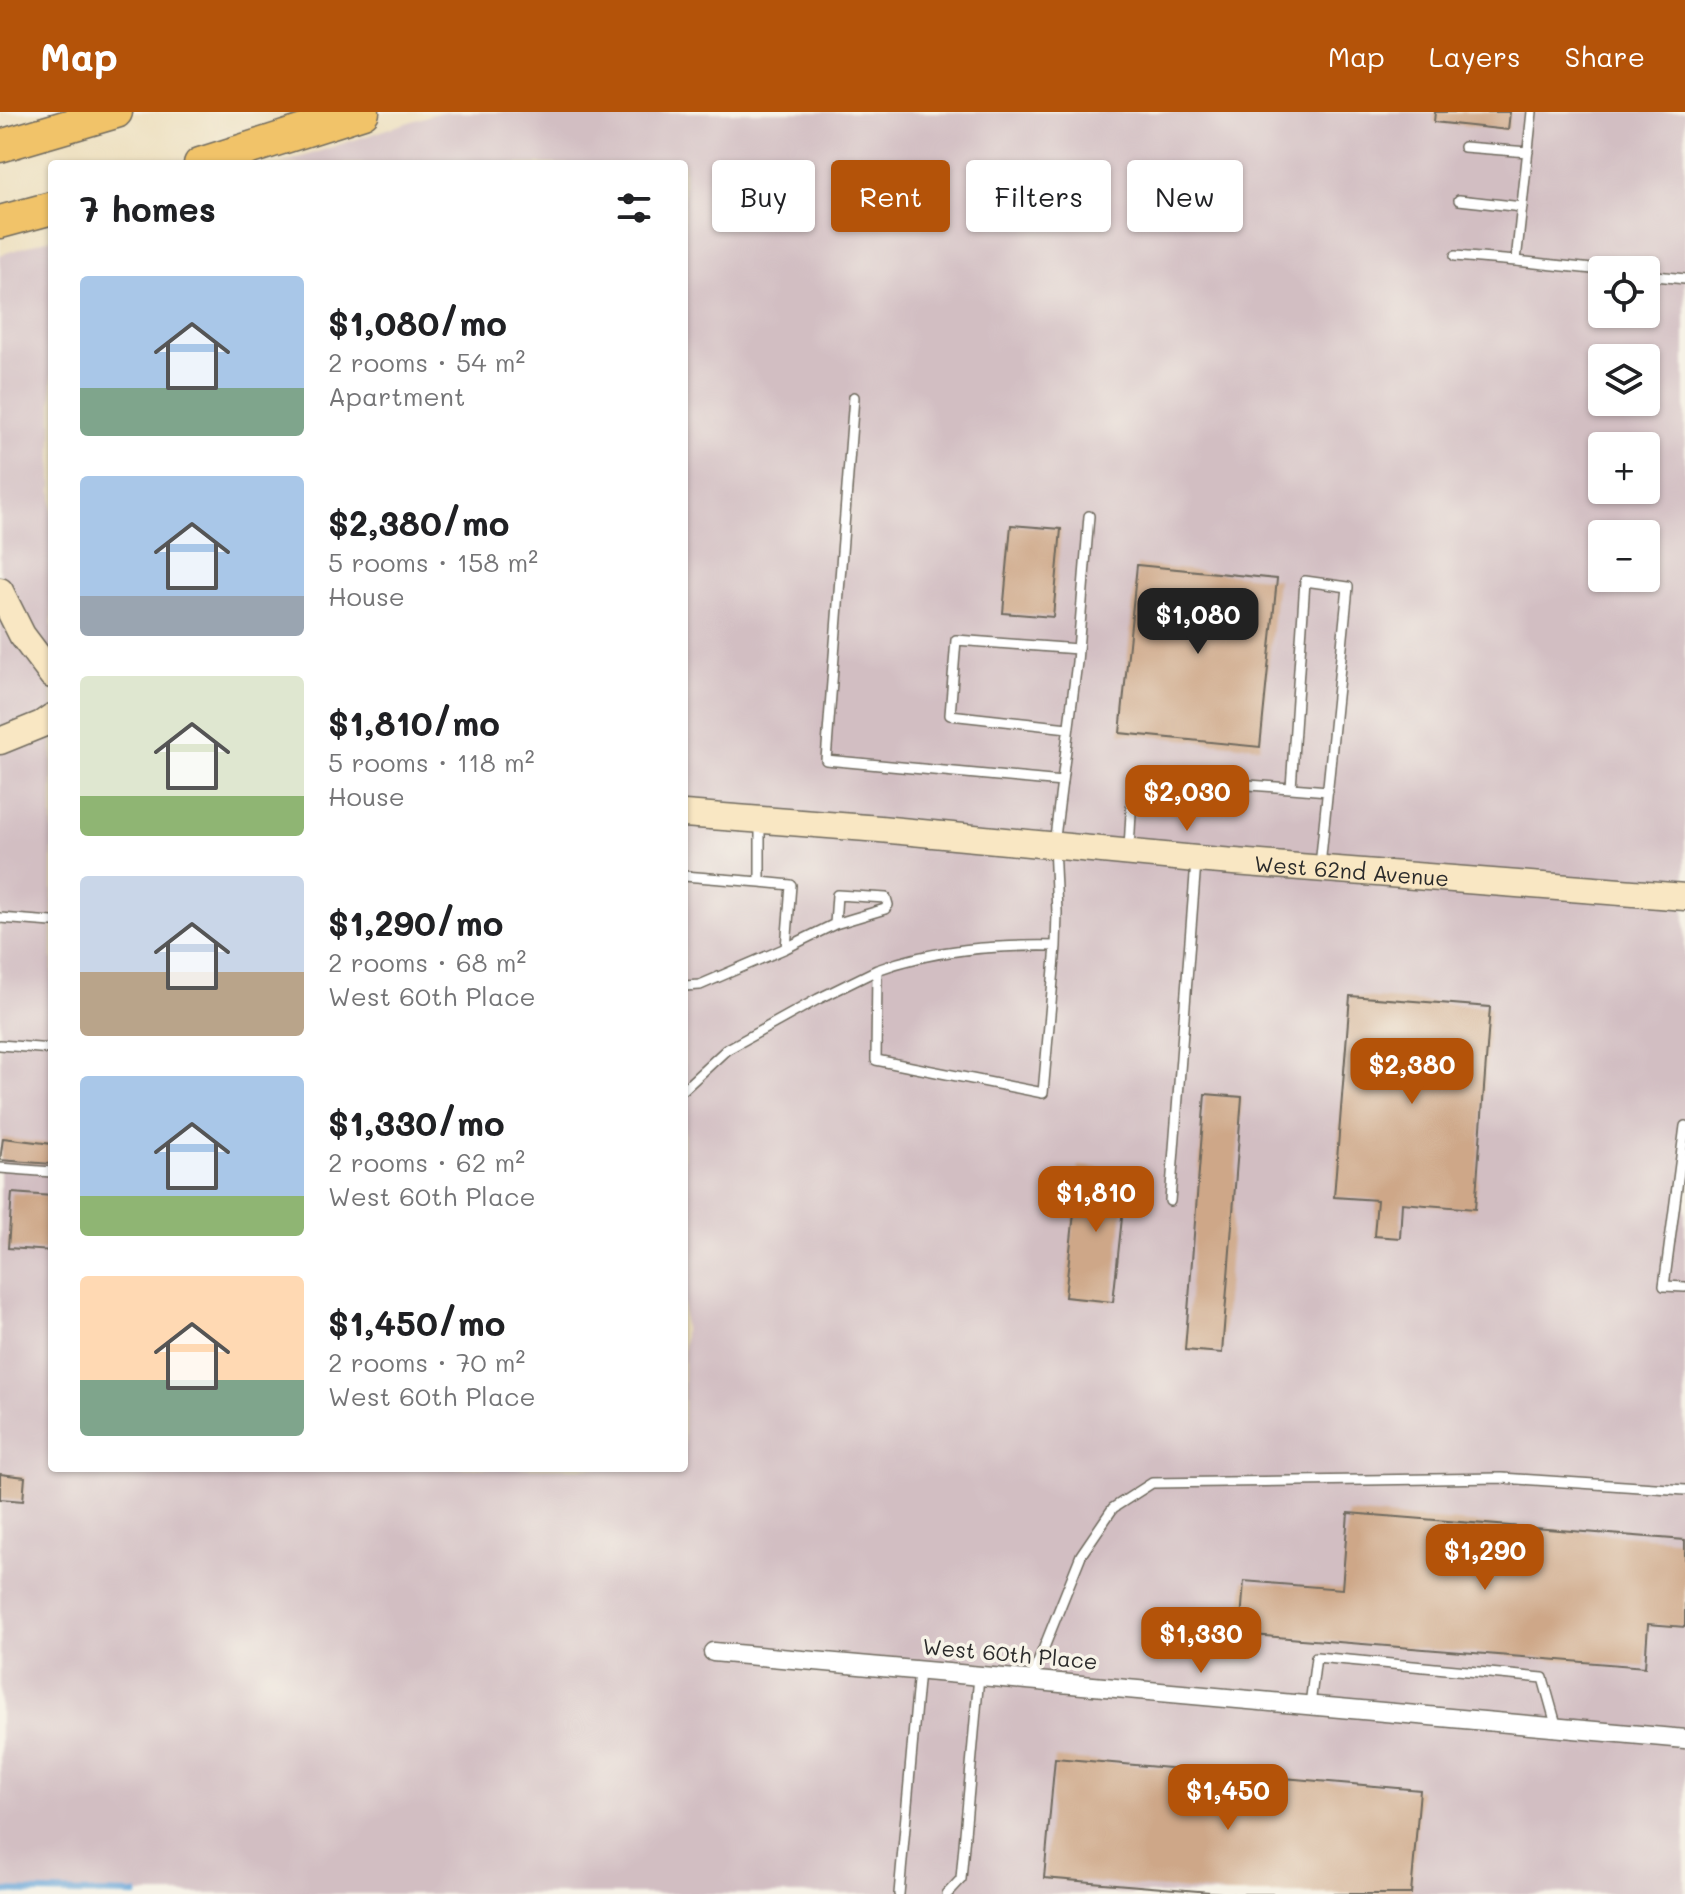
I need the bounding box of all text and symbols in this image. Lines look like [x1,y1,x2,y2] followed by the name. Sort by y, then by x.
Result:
[40,31,118,81] text: Map
[1328,38,1385,74] text: Map
[1429,38,1521,74] text: Layers
[1565,38,1645,74] text: Share
[712,160,815,232] chip: Buy
[831,160,950,232] chip: Rent
[966,160,1111,232] chip: Filters
[1127,160,1243,232] chip: New
[80,186,216,231] text: 7 homes
[612,186,656,230] icon: filters
[1588,256,1660,592] map controls
[1588,256,1660,328] button: locate
[328,300,507,345] text: $1,080/mo
[144,308,240,404] icon: home
[1588,344,1660,416] button: layers
[328,345,525,379] text: 2 rooms · 54 m²
[328,379,465,413] text: Apartment
[1588,432,1660,504] button: +
[328,500,509,545] text: $2,380/mo
[144,508,240,604] icon: home
[1588,520,1660,592] button: −
[328,545,538,579] text: 5 rooms · 158 m²
[328,579,405,613] text: House
[1133,588,1263,656] pin: $1,080
[1155,597,1241,631] text: $1,080
[328,700,500,745] text: $1,810/mo
[144,708,240,804] icon: home
[328,745,535,779] text: 5 rooms · 118 m²
[1122,765,1252,833] pin: $2,030
[1143,774,1231,808] text: $2,030
[328,779,405,813] text: House
[1253,849,1450,893] street label: West 62nd Avenue
[328,900,503,945] text: $1,290/mo
[144,908,240,1004] icon: home
[328,945,526,979] text: 2 rooms · 68 m²
[328,979,535,1013] text: West 60th Place
[1347,1038,1477,1106] pin: $2,380
[1368,1047,1456,1081] text: $2,380
[328,1100,505,1145] text: $1,330/mo
[144,1108,240,1204] icon: home
[328,1145,525,1179] text: 2 rooms · 62 m²
[1031,1166,1161,1234] pin: $1,810
[1056,1175,1136,1209] text: $1,810
[328,1179,535,1213] text: West 60th Place
[328,1300,505,1345] text: $1,450/mo
[144,1308,240,1404] icon: home
[328,1345,525,1379] text: 2 rooms · 70 m²
[328,1379,535,1413] text: West 60th Place
[1420,1524,1550,1592] pin: $1,290
[1444,1533,1526,1567] text: $1,290
[1136,1607,1266,1675] pin: $1,330
[1159,1616,1243,1650] text: $1,330
[921,1631,1099,1676] street label: West 60th Place
[1163,1764,1293,1832] pin: $1,450
[1186,1773,1270,1807] text: $1,450

